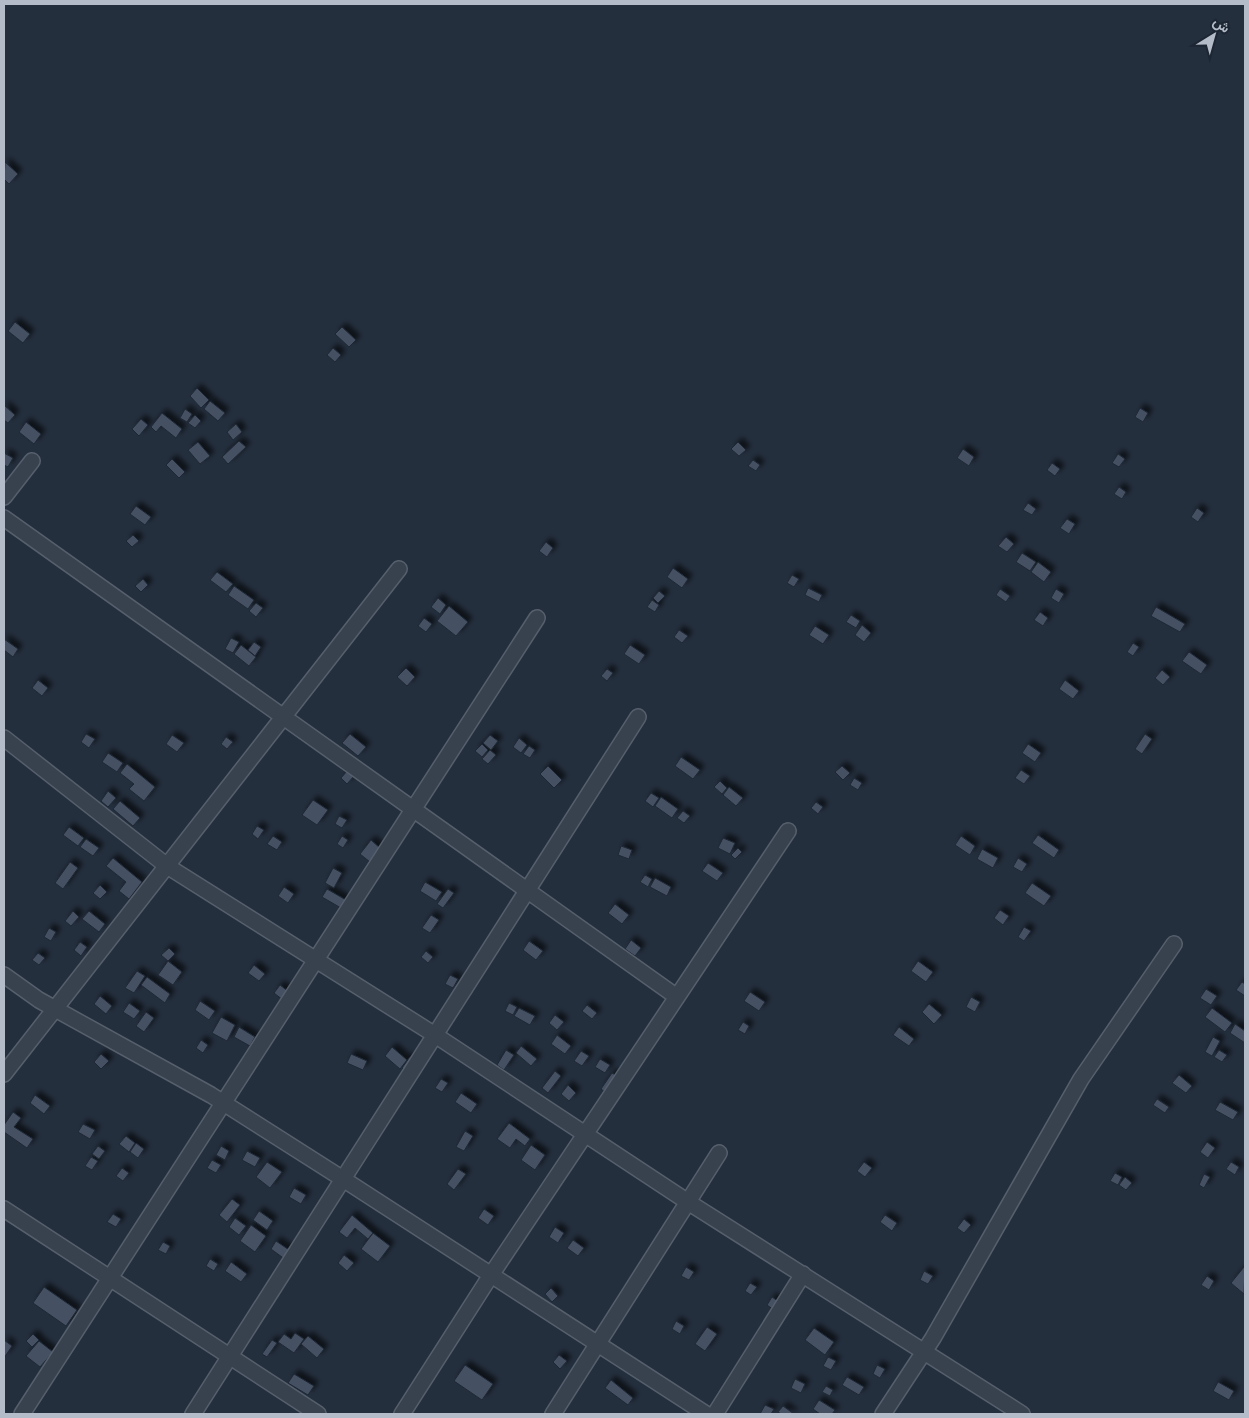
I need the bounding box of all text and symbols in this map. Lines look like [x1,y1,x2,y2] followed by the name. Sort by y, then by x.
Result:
[1189,10,1239,60] north arrow
[1210,12,1234,37] text: ش

